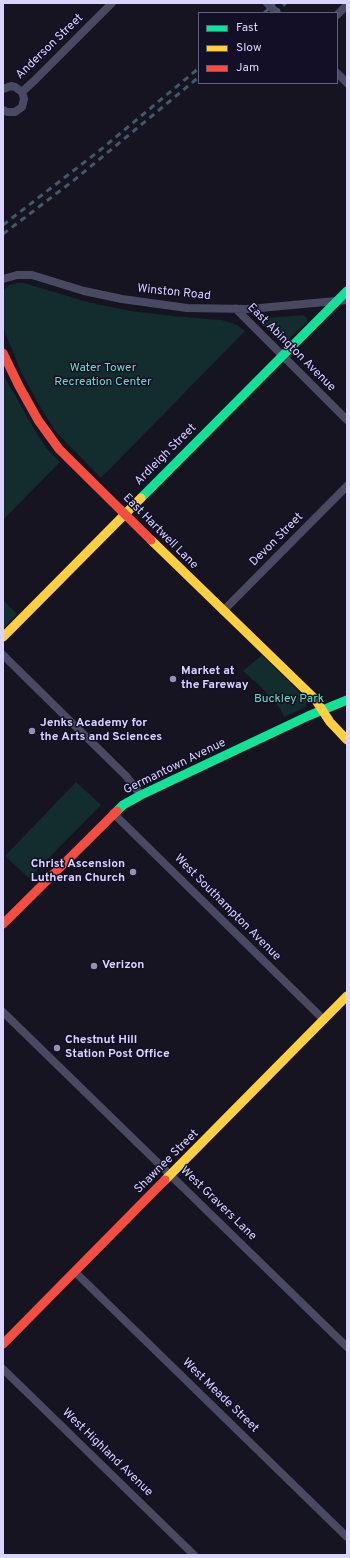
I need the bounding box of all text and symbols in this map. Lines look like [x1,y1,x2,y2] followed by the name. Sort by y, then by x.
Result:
[13,11,87,83] street label: Anderson Street
[198,12,338,84] legend
[236,20,258,36] text: Fast
[236,40,262,56] text: Slow
[236,60,259,76] text: Jam
[137,282,211,304] street label: Winston Road
[244,301,338,395] street label: East Abington Avenue
[54,362,152,390] park label: Water Tower Recreation Center
[132,421,200,489] street label: Ardleigh Street
[119,491,201,573] street label: East Hartwell Lane
[247,510,307,570] street label: Devon Street
[181,665,249,693] place label: Market at the Fareway
[168,674,178,684] marker: Market at the Fareway
[254,693,324,707] park label: Buckley Park
[40,717,162,745] place label: Jenks Academy for the Arts and Sciences
[27,726,37,736] marker: Jenks Academy for the Arts and Sciences
[122,736,228,798] street label: Germantown Avenue
[171,852,283,964] street label: West Southampton Avenue
[31,858,125,886] place label: Christ Ascension Lutheran Church
[128,867,138,877] marker: Christ Ascension Lutheran Church
[102,959,144,973] place label: Verizon
[89,961,99,971] marker: Verizon
[65,1034,170,1062] place label: Chestnut Hill Station Post Office
[52,1043,62,1053] marker: Chestnut Hill Station Post Office
[132,1127,202,1197] street label: Shawnee Street
[177,1164,259,1244] street label: West Gravers Lane
[179,1356,261,1436] street label: West Meade Street
[59,1406,155,1500] street label: West Highland Avenue

